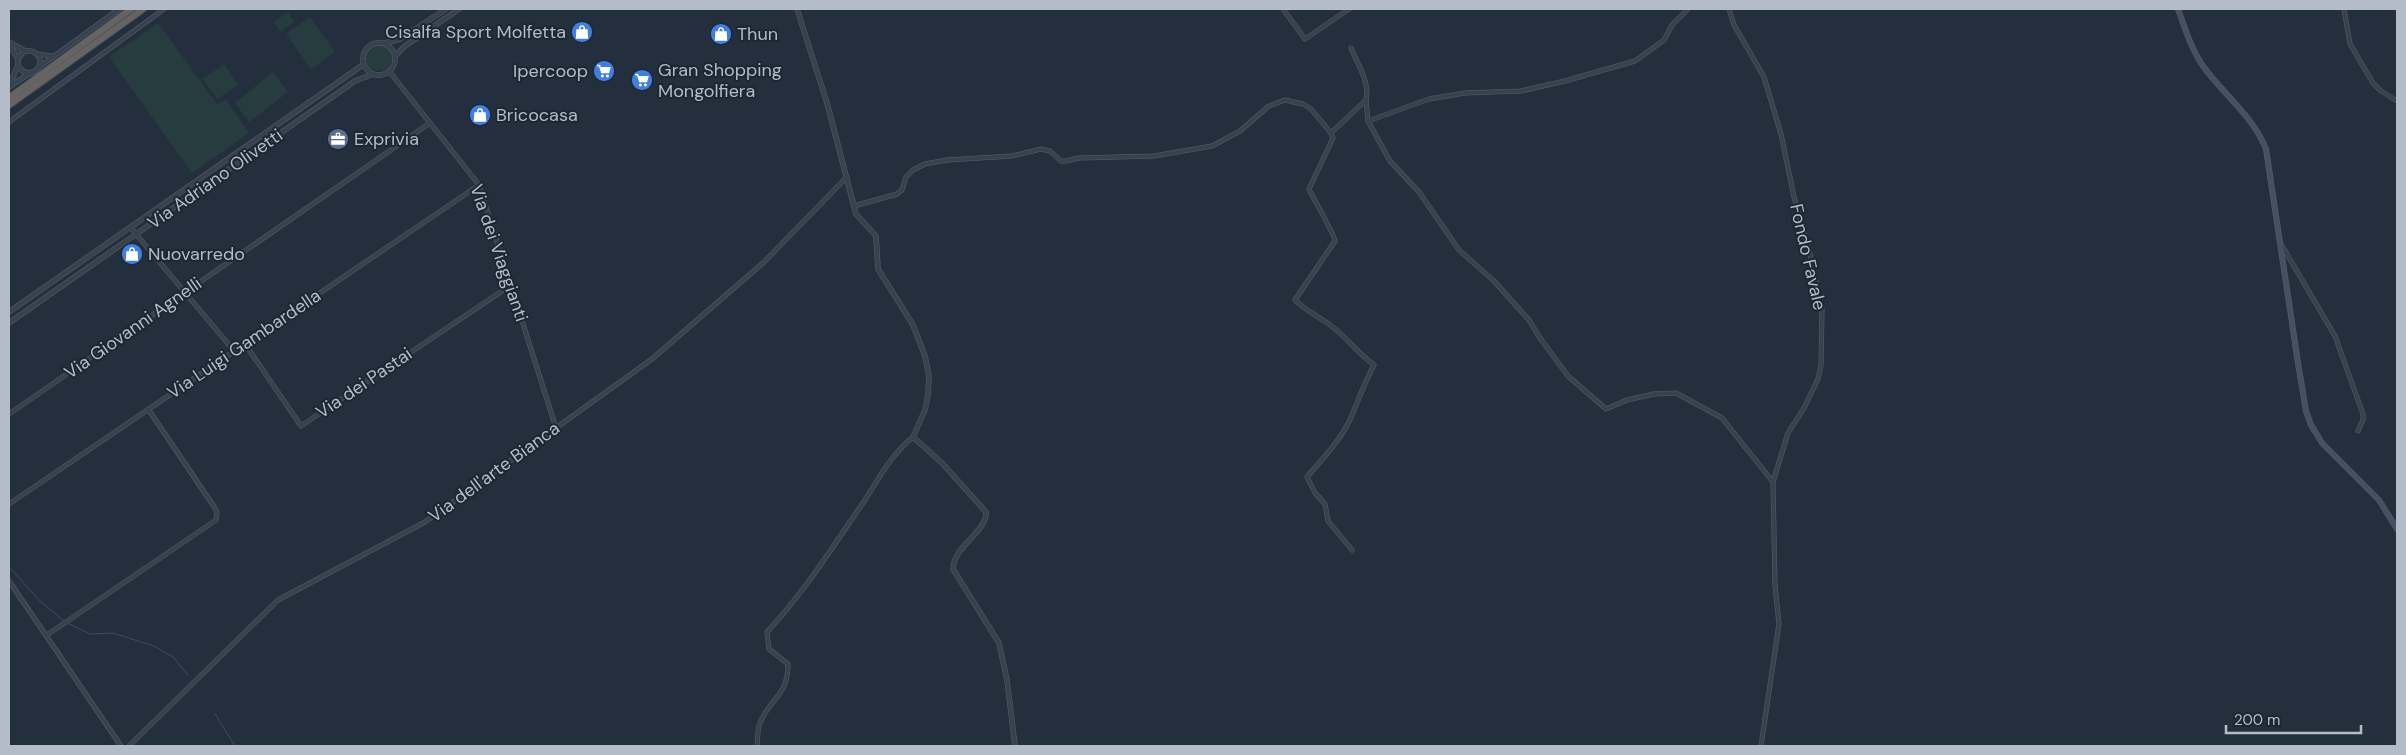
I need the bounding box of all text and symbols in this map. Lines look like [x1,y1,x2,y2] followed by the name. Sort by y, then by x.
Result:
[385,20,566,44] place label: Cisalfa Sport Molfetta
[570,20,594,44] shop icon: Cisalfa Sport Molfetta
[709,22,733,46] shop icon: Thun
[737,22,778,46] place label: Thun
[658,58,782,103] place label: Gran Shopping Mongolfiera
[513,59,588,83] place label: Ipercoop
[592,59,616,83] supermarket icon: Ipercoop
[630,68,654,92] supermarket icon: Gran Shopping Mongolfiera
[468,103,492,127] shop icon: Bricocasa
[496,103,578,127] place label: Bricocasa
[143,123,287,235] street label: Via Adriano Olivetti
[326,127,350,151] office icon: Exprivia
[354,127,419,151] place label: Exprivia
[464,181,534,325] street label: Via dei Viaggianti
[1784,201,1832,313] street label: Fondo Favale
[120,242,144,266] shop icon: Nuovarredo
[148,242,245,266] place label: Nuovarredo
[60,272,206,384] street label: Via Giovanni Agnelli
[163,284,325,404] street label: Via Luigi Gambardella
[311,342,417,424] street label: Via dei Pastai
[423,416,565,528] street label: Via dell'arte Bianca
[2226,702,2361,734] scale bar
[2234,710,2280,730] text: 200 m

